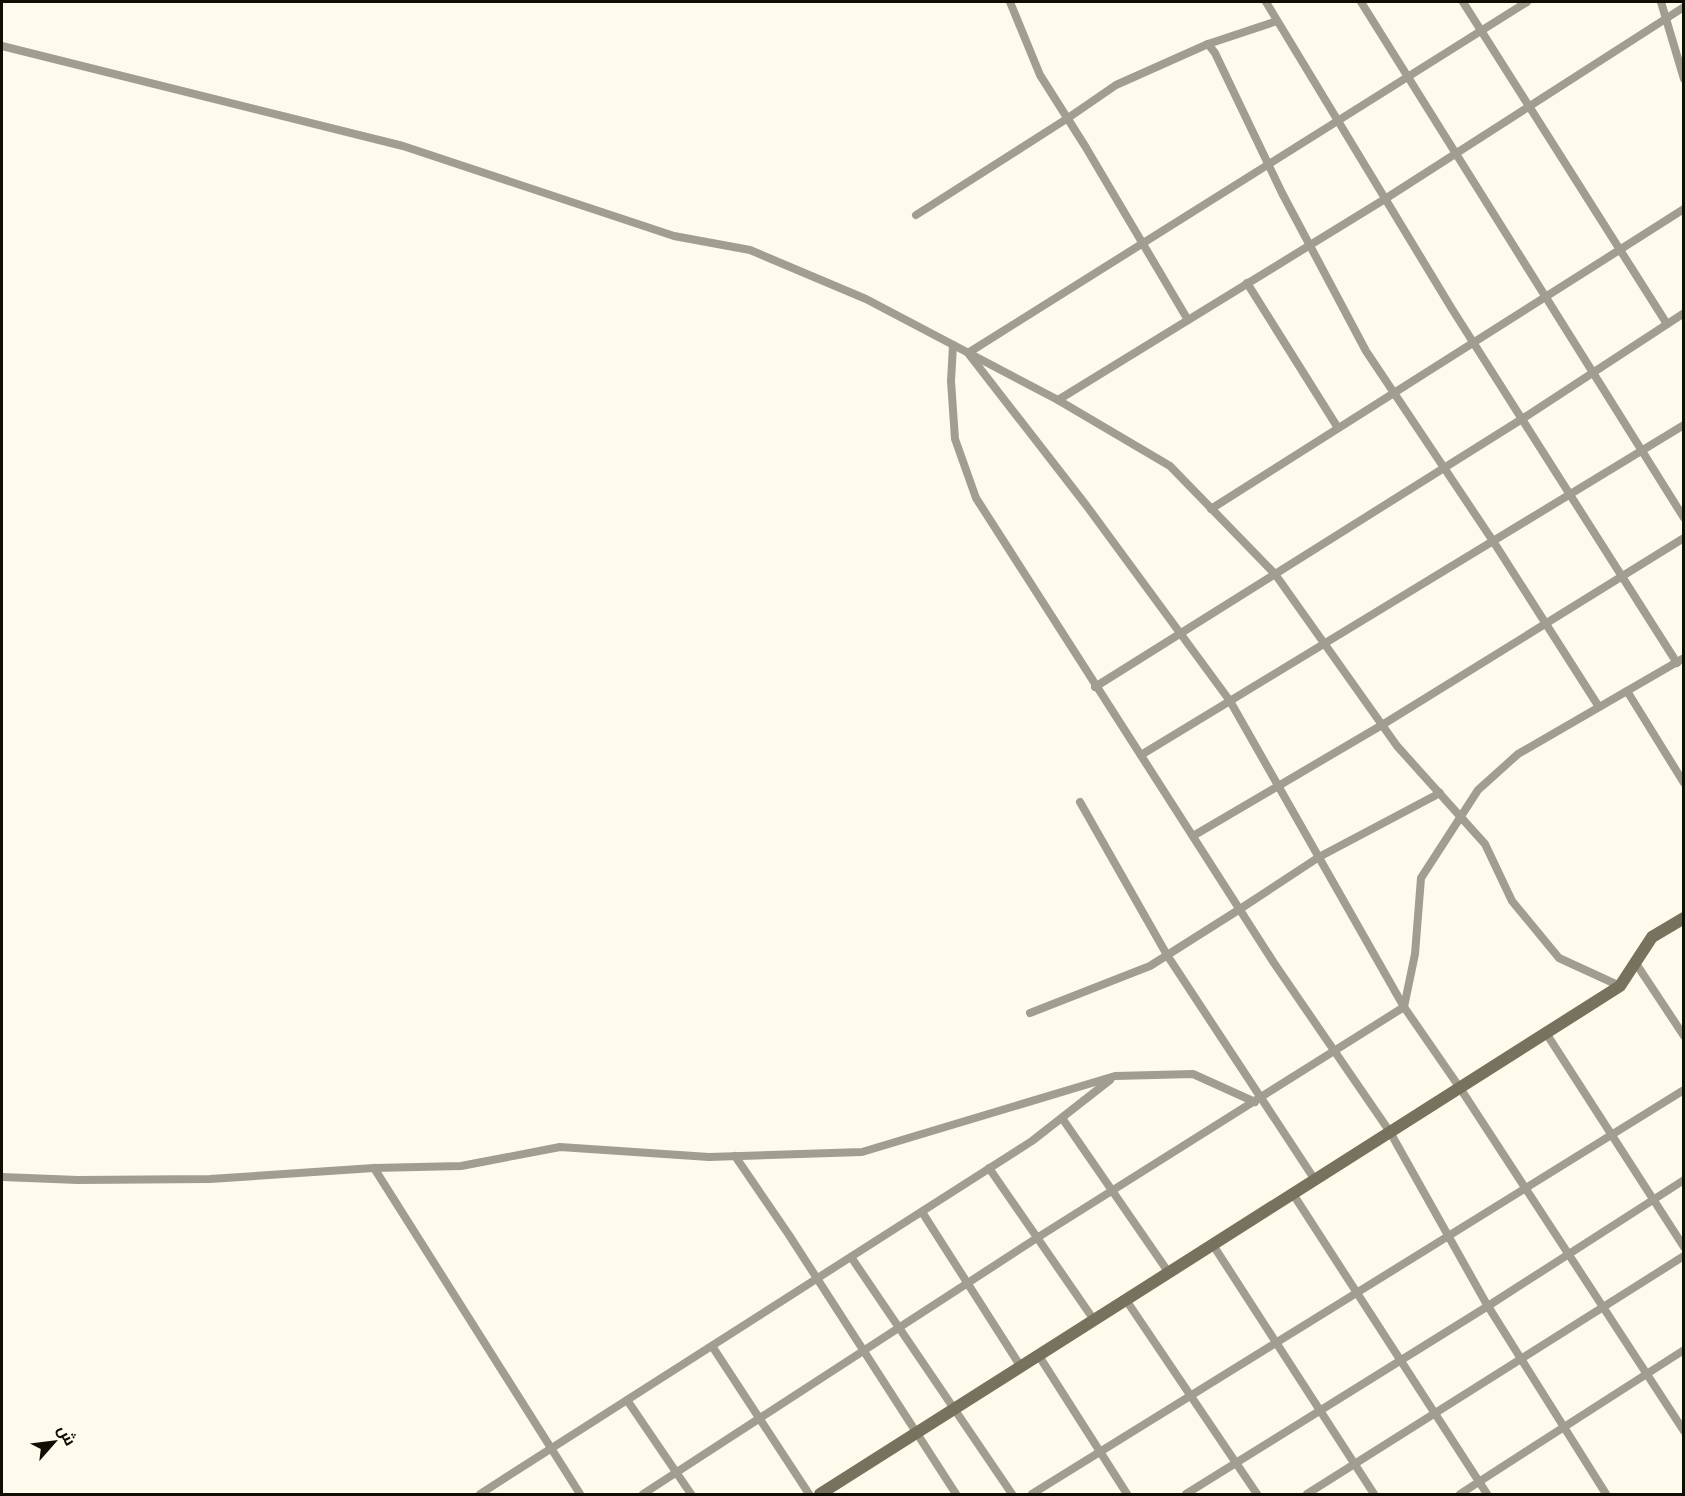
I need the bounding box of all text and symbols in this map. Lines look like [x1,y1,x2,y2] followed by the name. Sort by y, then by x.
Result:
[24,1412,84,1472] north arrow
[54,1422,79,1449] text: ش

